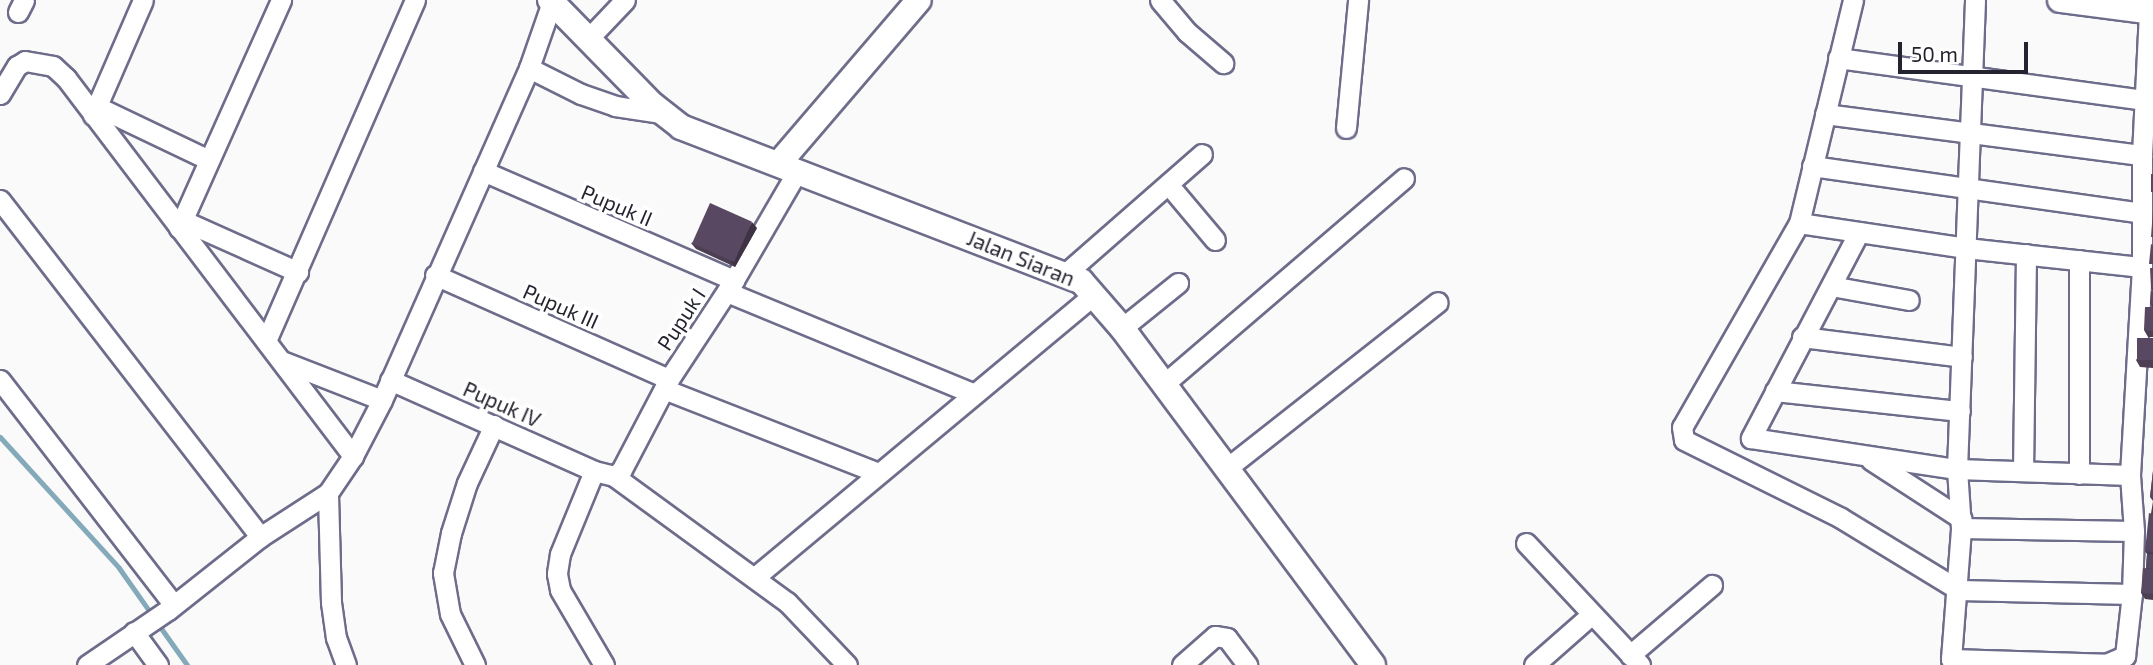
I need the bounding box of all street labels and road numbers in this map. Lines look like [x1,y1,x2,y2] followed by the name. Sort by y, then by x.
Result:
[578,179,656,231] street label: Pupuk II
[963,225,1079,291] street label: Jalan Siaran
[519,278,603,334] street label: Pupuk III
[652,283,710,355] street label: Pupuk I
[459,376,545,432] street label: Pupuk IV

